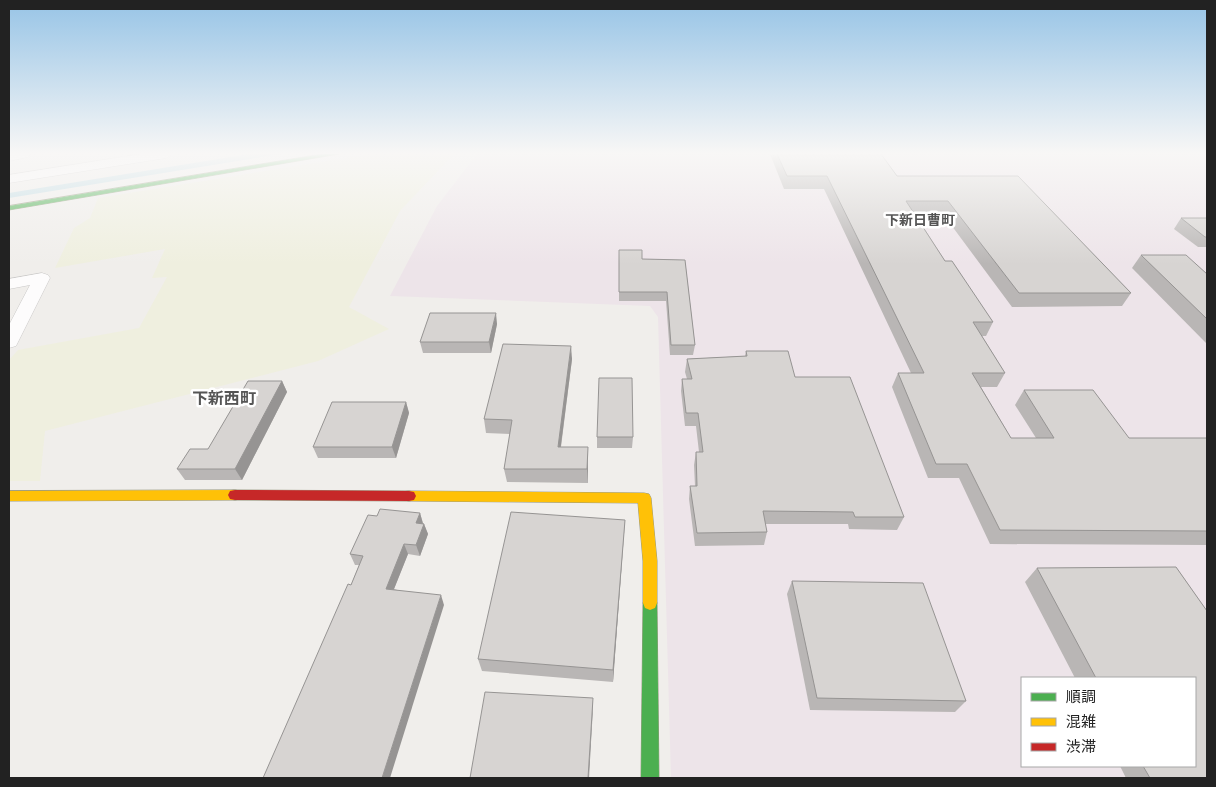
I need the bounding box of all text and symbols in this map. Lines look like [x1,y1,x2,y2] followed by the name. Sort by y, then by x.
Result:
[885,212,955,229] district label: 下新日曹町
[192,389,256,408] district label: 下新西町
[1021,677,1196,767] legend
[1066,688,1096,706] text: 順調
[1066,713,1096,731] text: 混雑
[1066,738,1096,756] text: 渋滞

